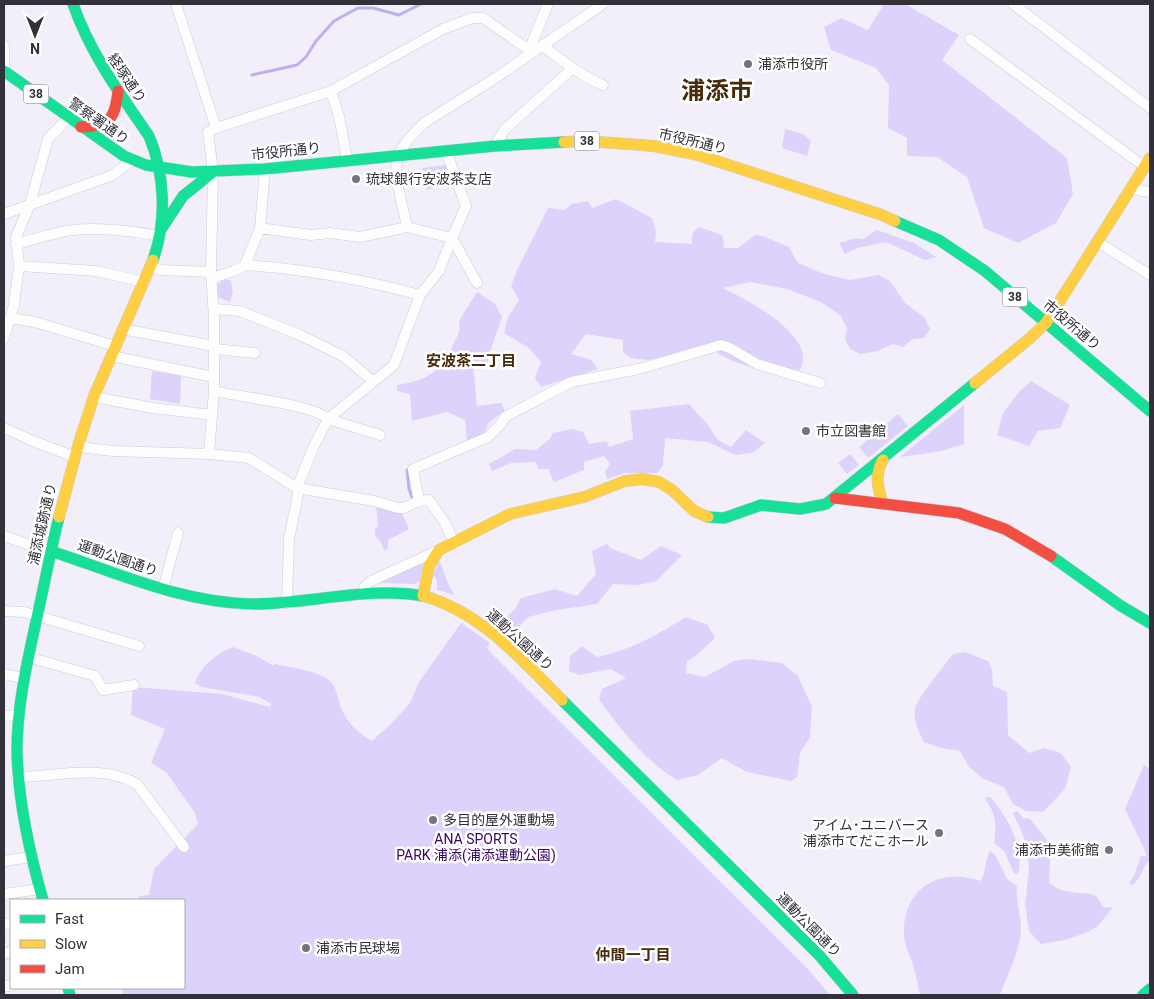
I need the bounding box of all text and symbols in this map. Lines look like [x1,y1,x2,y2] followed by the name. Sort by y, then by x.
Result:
[10,10,60,60] north arrow
[30,40,40,56] text: N
[105,50,149,106] street label: 経塚通り
[758,56,828,72] place label: 浦添市役所
[742,58,754,70] marker: 浦添市役所
[681,77,753,105] district label: 浦添市
[24,85,48,104] road number: 38
[66,94,132,148] street label: 警察署通り
[657,125,729,157] street label: 市役所通り
[574,132,600,150] road number: 38
[250,139,322,163] street label: 市役所通り
[366,171,492,187] place label: 琉球銀行安波茶支店
[350,173,362,185] marker: 琉球銀行安波茶支店
[1002,288,1028,306] road number: 38
[1040,296,1104,354] street label: 市役所通り
[426,352,516,370] district label: 安波茶二丁目
[816,423,886,439] place label: 市立図書館
[800,425,812,437] marker: 市立図書館
[25,481,59,567] street label: 浦添城跡通り
[76,537,160,579] street label: 運動公園通り
[483,606,557,674] street label: 運動公園通り
[443,812,555,828] place label: 多目的屋外運動場
[427,814,439,826] marker: 多目的屋外運動場
[803,817,929,849] place label: アイム･ユニバース 浦添市てだこホール
[933,827,945,839] marker: アイム･ユニバース 浦添市てだこホール
[396,831,556,864] park label: ANA SPORTS PARK 浦添(浦添運動公園)
[1015,842,1099,858] place label: 浦添市美術館
[1103,844,1115,856] marker: 浦添市美術館
[774,890,844,960] street label: 運動公園通り
[10,899,185,989] legend
[55,910,84,928] text: Fast
[55,935,87,953] text: Slow
[316,940,400,956] place label: 浦添市民球場
[300,942,312,954] marker: 浦添市民球場
[595,946,671,964] district label: 仲間一丁目
[55,960,85,978] text: Jam

